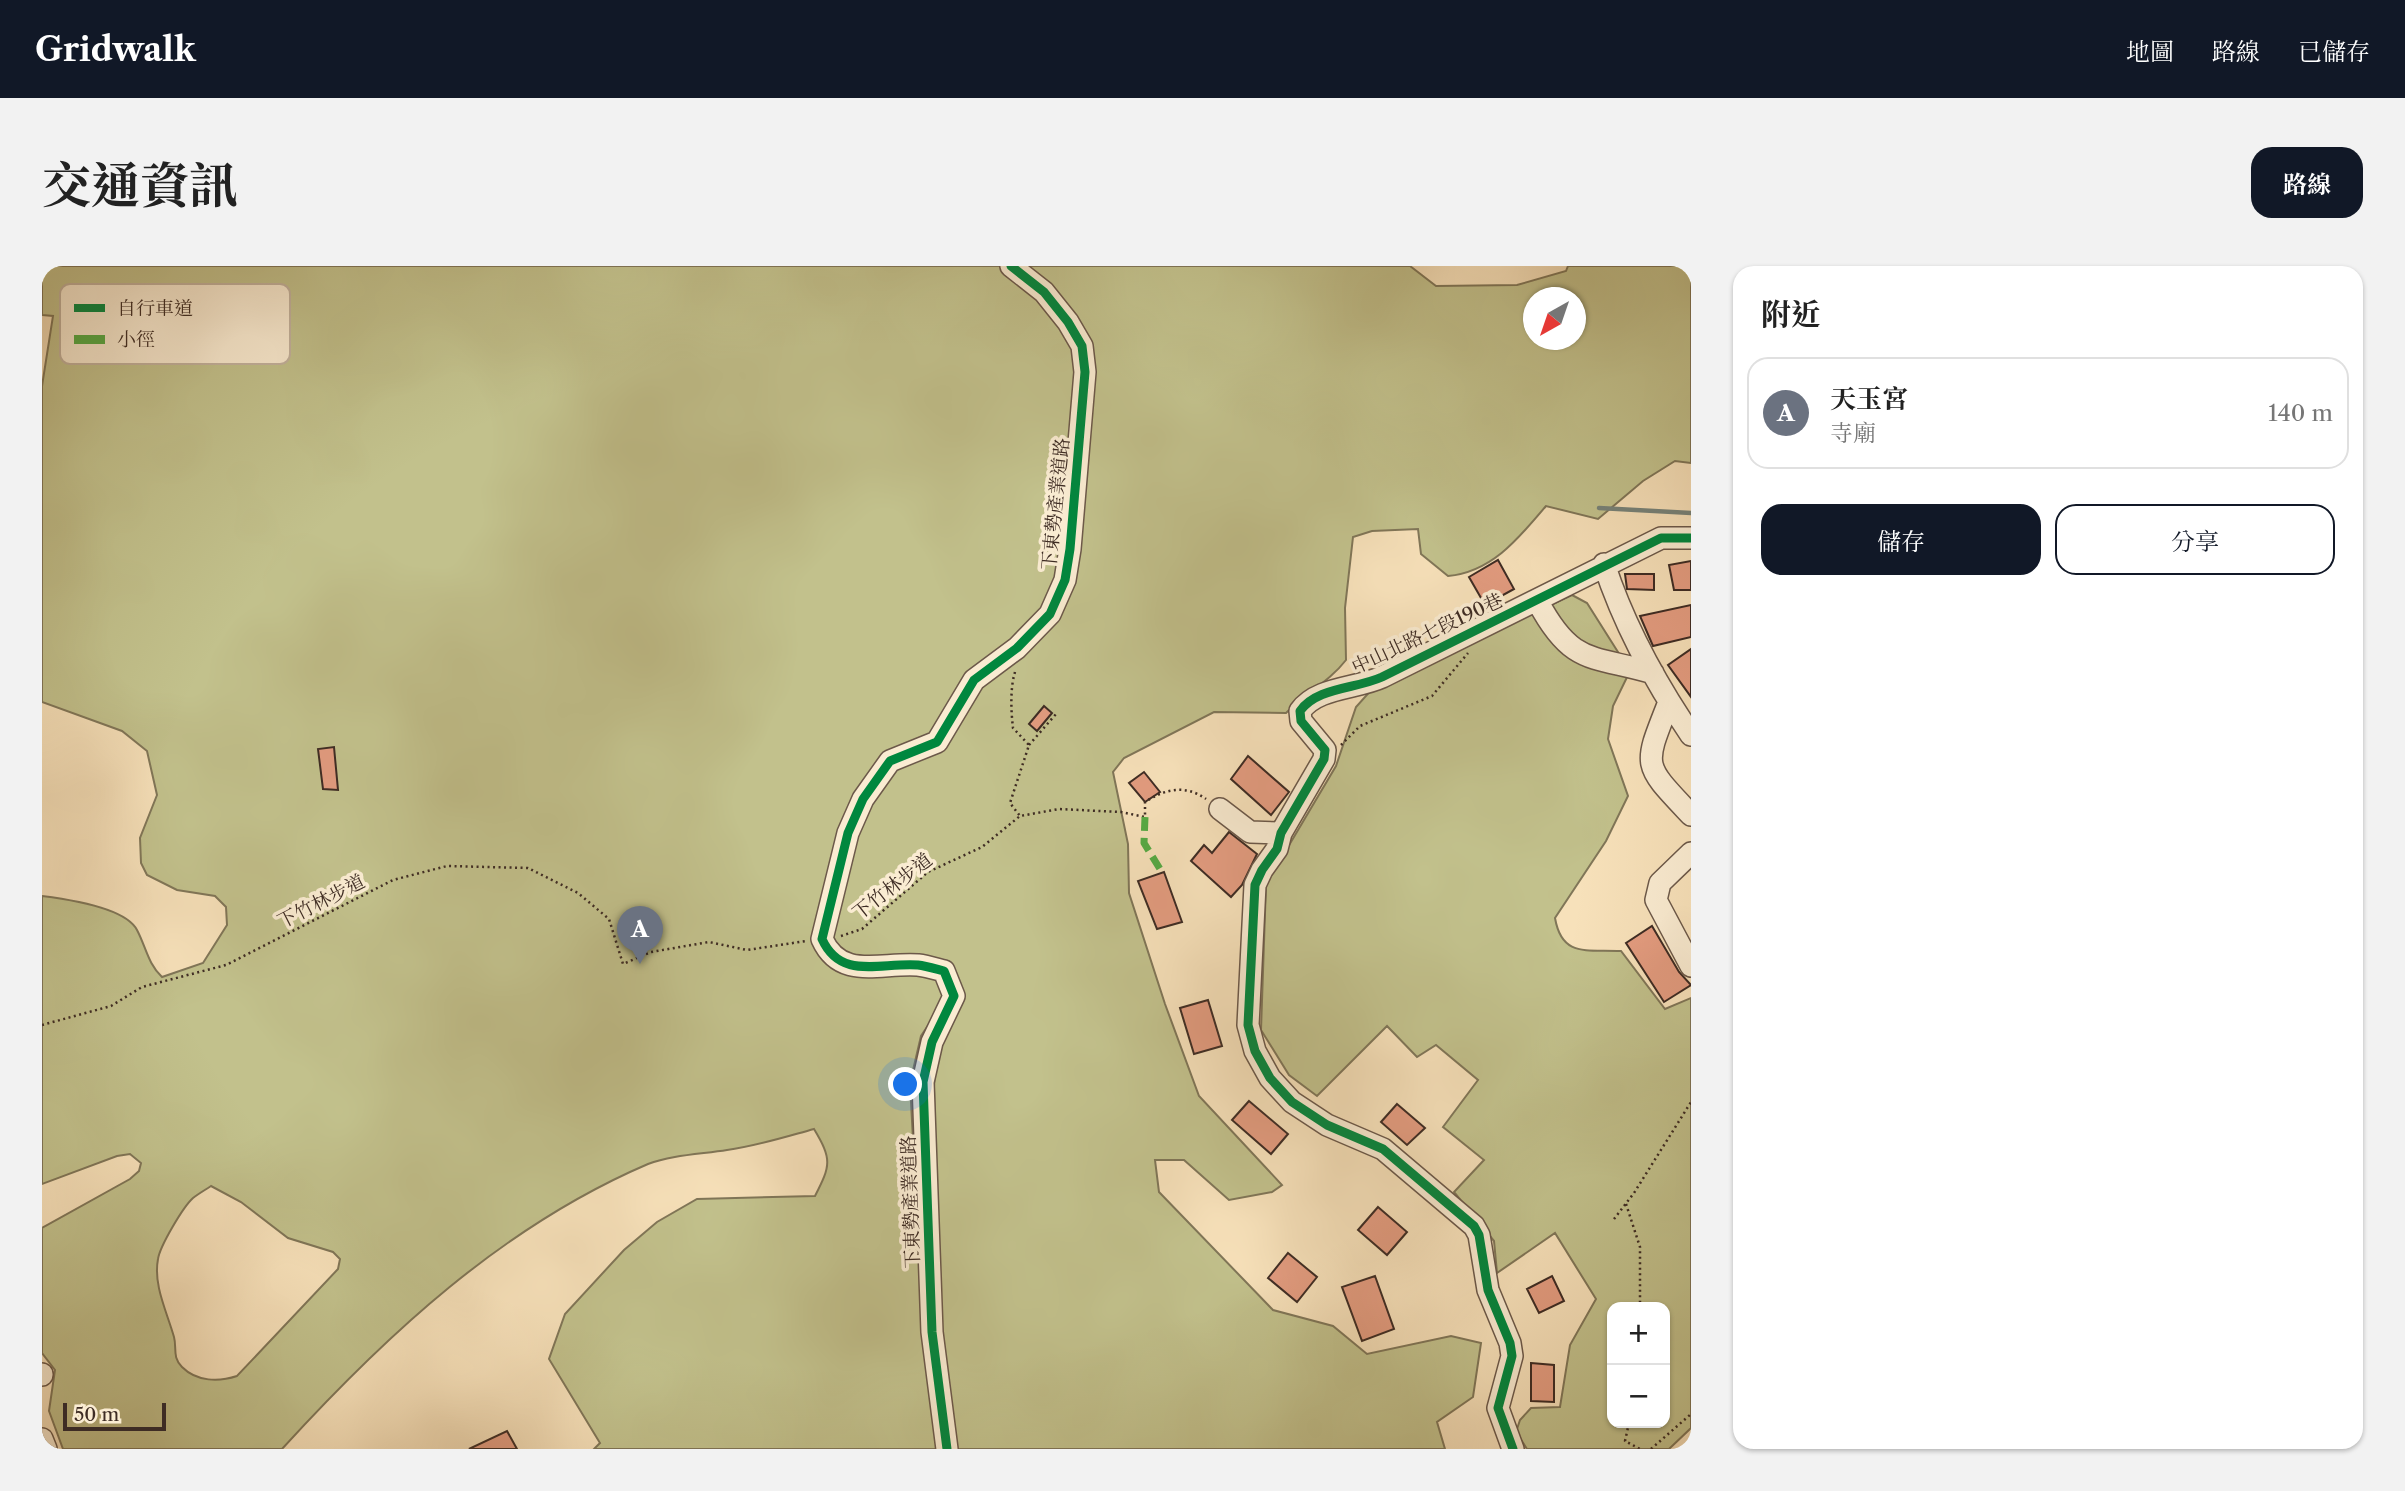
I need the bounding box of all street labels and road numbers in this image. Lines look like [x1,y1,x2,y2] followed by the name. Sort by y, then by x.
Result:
[1037,437,1074,571] street label: 下東勢產業道路
[1348,588,1506,679] street label: 中山北路七段190巷
[848,848,937,925] street label: 下竹林步道
[274,870,369,933] street label: 下竹林步道
[897,1135,924,1269] street label: 下東勢產業道路

